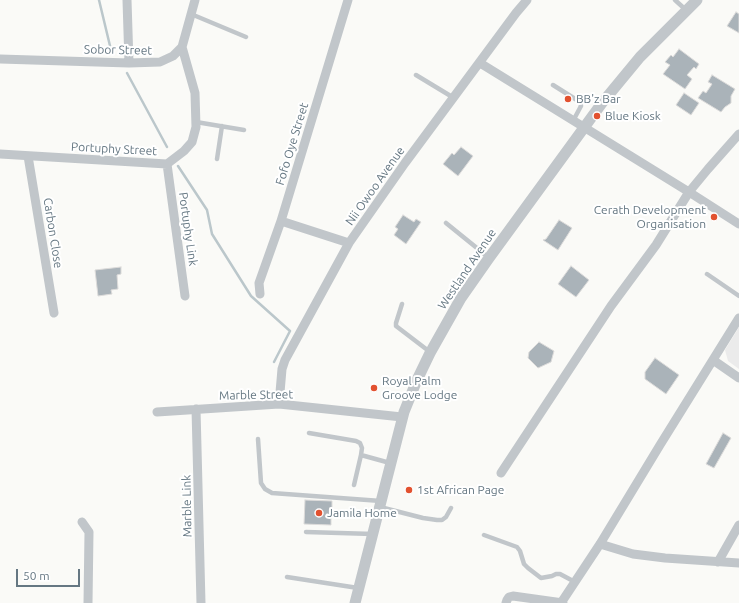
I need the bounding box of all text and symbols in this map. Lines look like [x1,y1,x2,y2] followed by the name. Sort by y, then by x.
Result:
[84,42,152,58] street label: Sobor Street
[576,92,621,106] place label: BB'z Bar
[563,94,573,104] marker: BB'z Bar
[273,101,311,187] street label: Fofo Oye Street
[605,109,661,123] place label: Blue Kiosk
[592,111,602,121] marker: Blue Kiosk
[71,140,157,158] street label: Portuphy Street
[342,144,408,228] street label: Nii Owoo Avenue
[176,191,200,267] street label: Portuphy Link
[40,197,66,269] street label: Carbon Close
[594,203,706,231] place label: Cerath Development Organisation
[709,212,719,222] marker: Cerath Development Organisation
[435,226,499,312] street label: Westland Avenue
[382,374,457,402] place label: Royal Palm Groove Lodge
[369,383,379,393] marker: Royal Palm Groove Lodge
[219,387,293,403] street label: Marble Street
[179,475,195,537] street label: Marble Link
[417,483,504,497] place label: 1st African Page
[404,485,414,495] marker: 1st African Page
[327,506,397,520] place label: Jamila Home
[314,508,324,518] marker: Jamila Home
[18,561,82,587] scale bar
[23,569,50,582] text: 50 m

